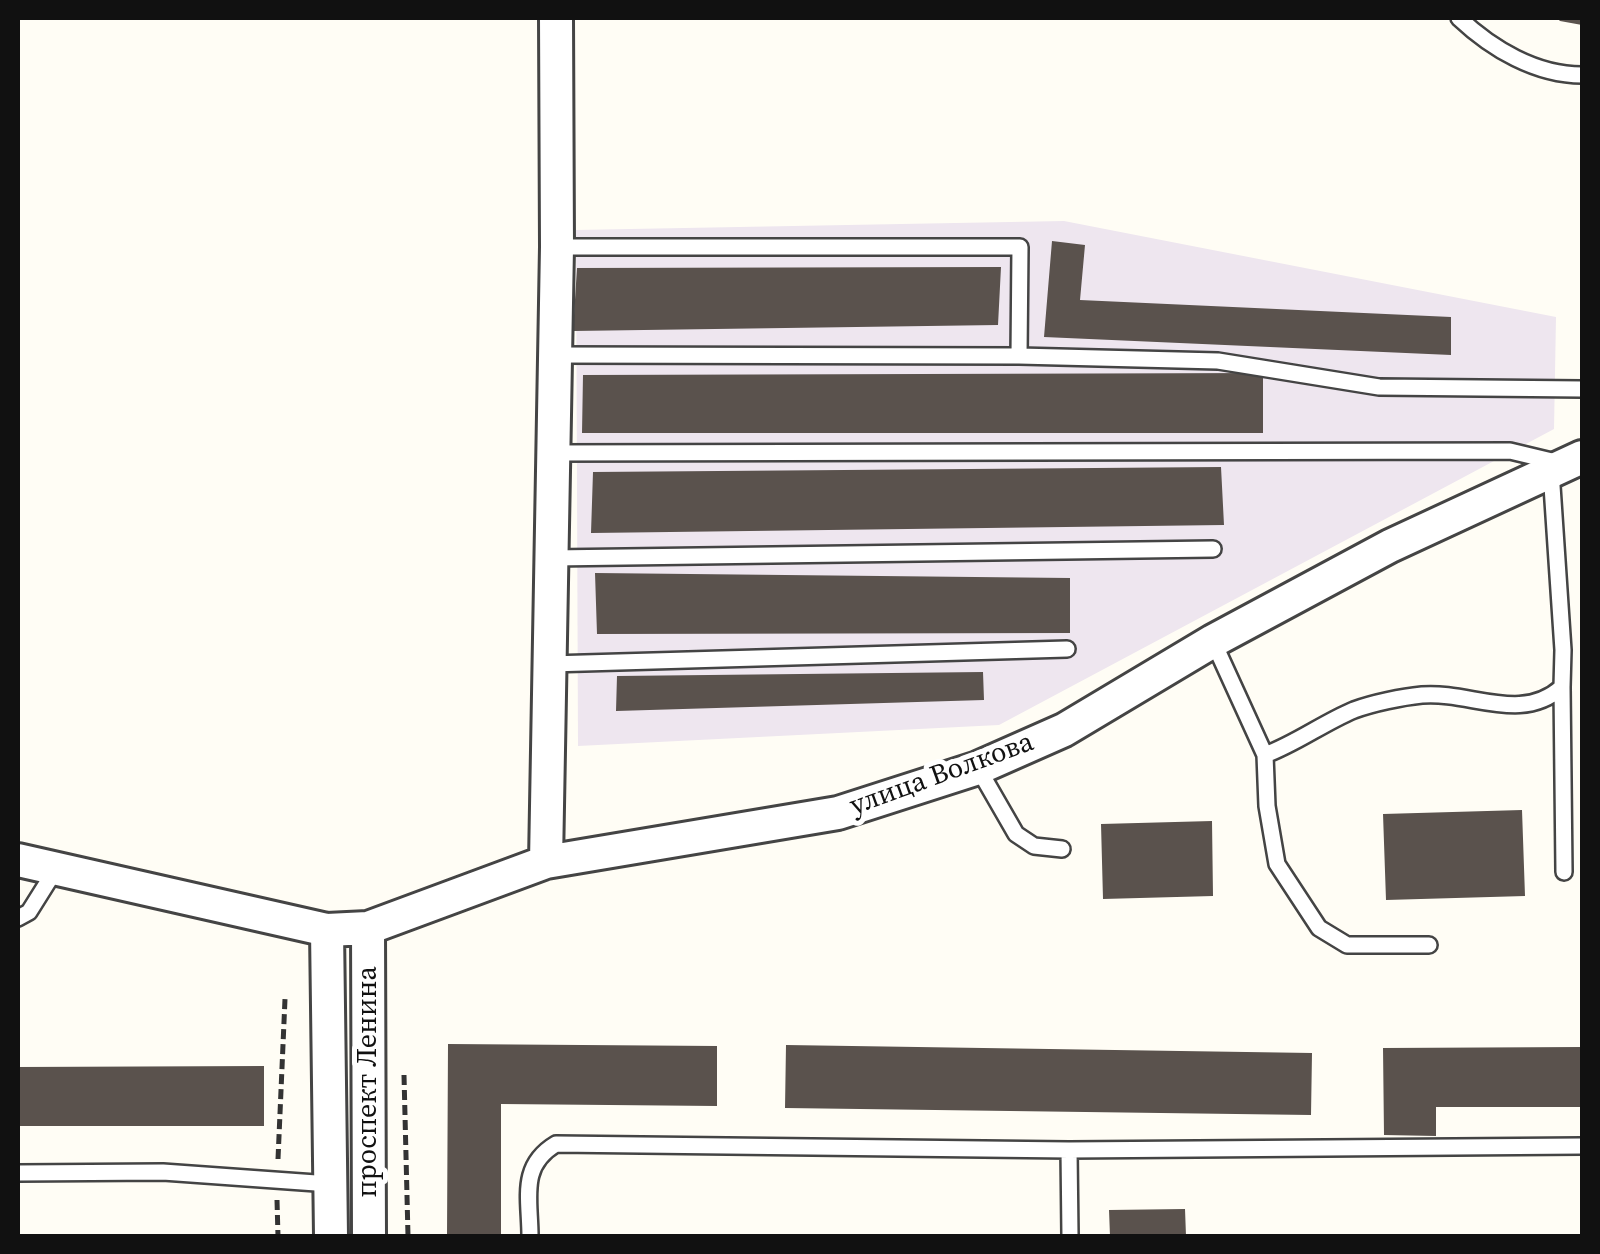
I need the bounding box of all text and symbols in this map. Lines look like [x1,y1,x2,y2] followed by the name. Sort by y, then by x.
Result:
[846,726,1038,824] street label: улица Волкова
[352,966,386,1198] street label: проспект Ленина

